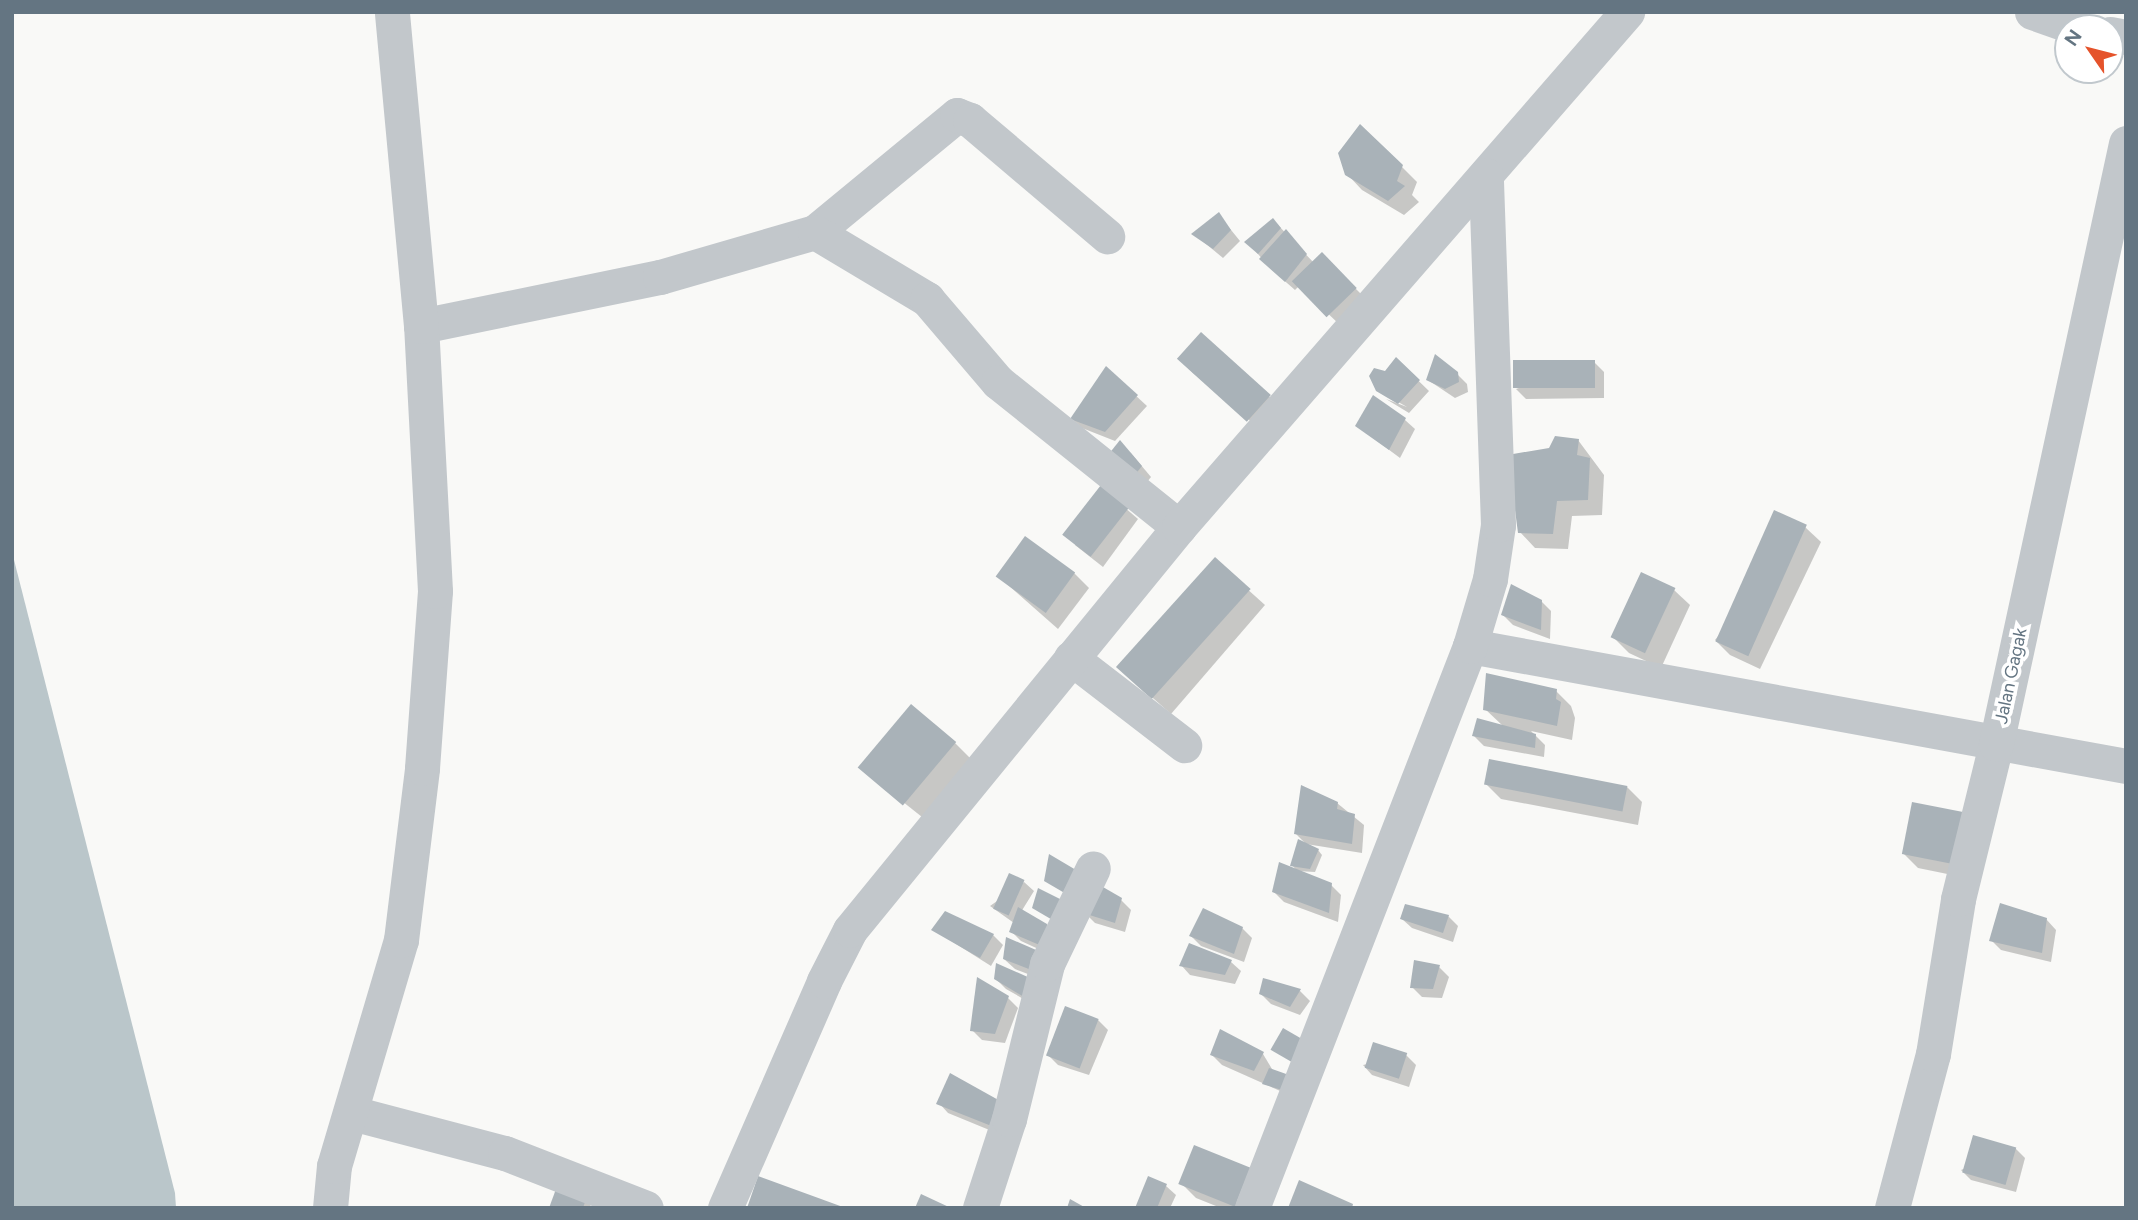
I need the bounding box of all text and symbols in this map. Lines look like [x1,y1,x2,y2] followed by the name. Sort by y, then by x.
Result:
[2054,14,2124,84] north arrow
[2059,25,2087,50] text: N
[1990,626,2032,726] street label: Jalan Gagak

